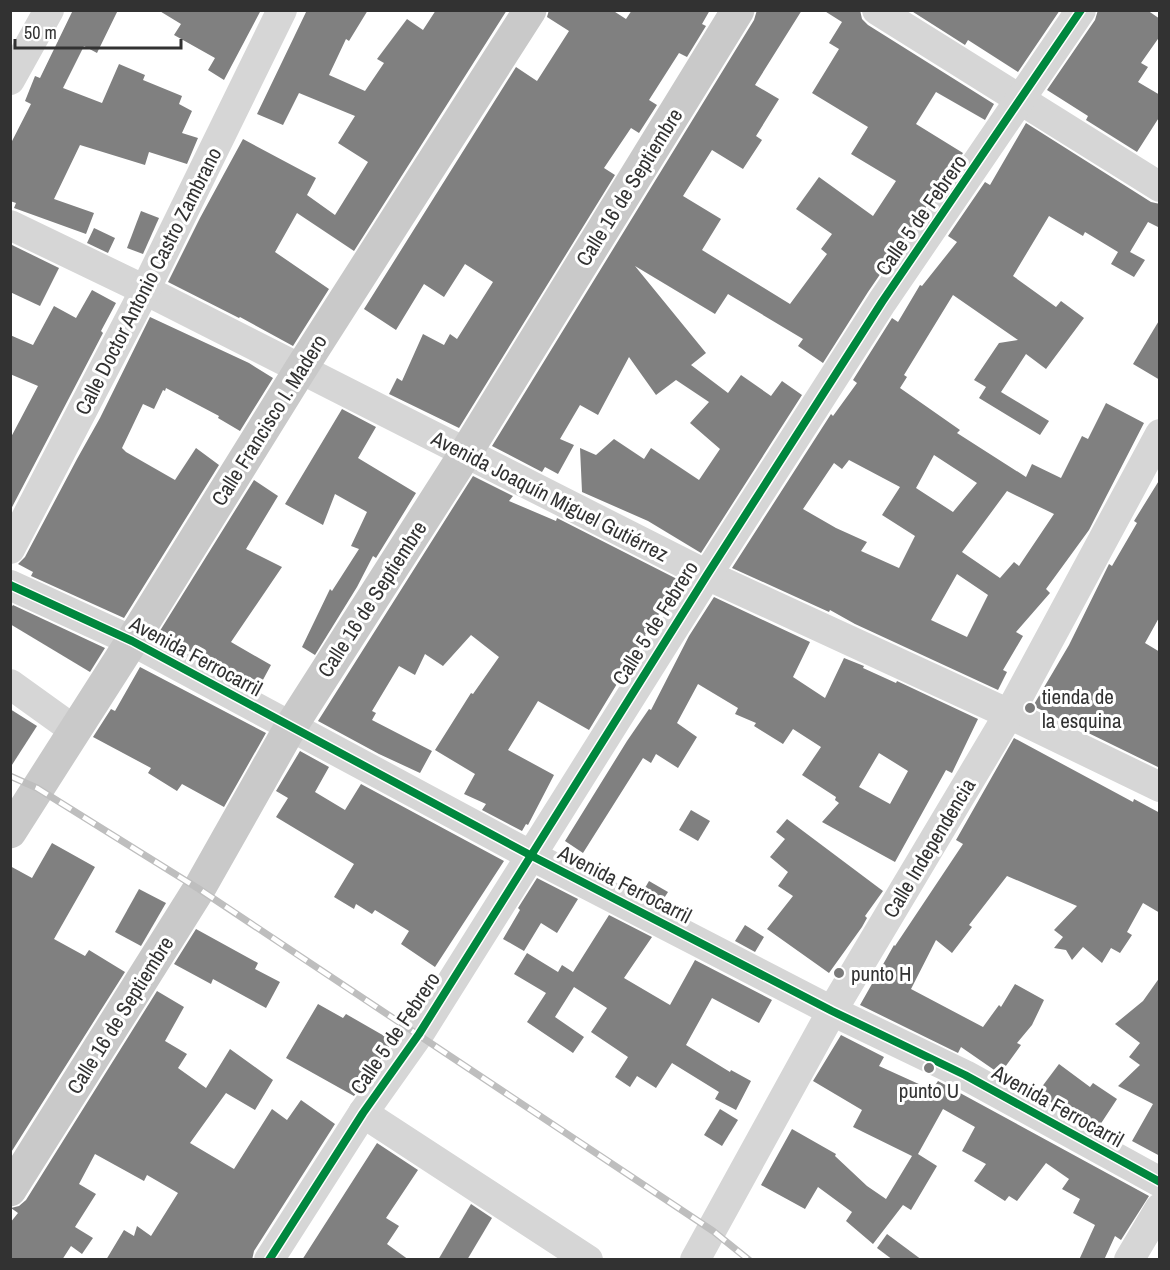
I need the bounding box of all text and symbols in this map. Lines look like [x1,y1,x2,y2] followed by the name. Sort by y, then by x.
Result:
[15,12,182,50] scale bar
[24,20,57,45] text: 50 m
[569,103,689,271] street label: Calle 16 de Septiembre
[68,142,228,420] street label: Calle Doctor Antonio Castro Zambrano
[868,149,974,281] street label: Calle 5 de Febrero
[204,329,334,511] street label: Calle Francisco I. Madero
[426,423,674,569] street label: Avenida Joaquín Miguel Gutiérrez
[311,515,433,683] street label: Calle 16 de Septiembre
[605,555,705,691] street label: Calle 5 de Febrero
[124,608,267,703] street label: Avenida Ferrocarril
[1042,682,1122,735] place label: tienda de la esquina
[1023,701,1037,715] marker: tienda de la esquina
[876,772,982,923] street label: Calle Independencia
[552,837,697,930] street label: Avenida Ferrocarril
[60,931,180,1099] street label: Calle 16 de Septiembre
[851,959,911,988] place label: punto H
[343,966,447,1100] street label: Calle 5 de Febrero
[832,966,846,980] marker: punto H
[986,1057,1129,1154] street label: Avenida Ferrocarril
[922,1061,936,1075] marker: punto U
[899,1076,959,1105] place label: punto U

